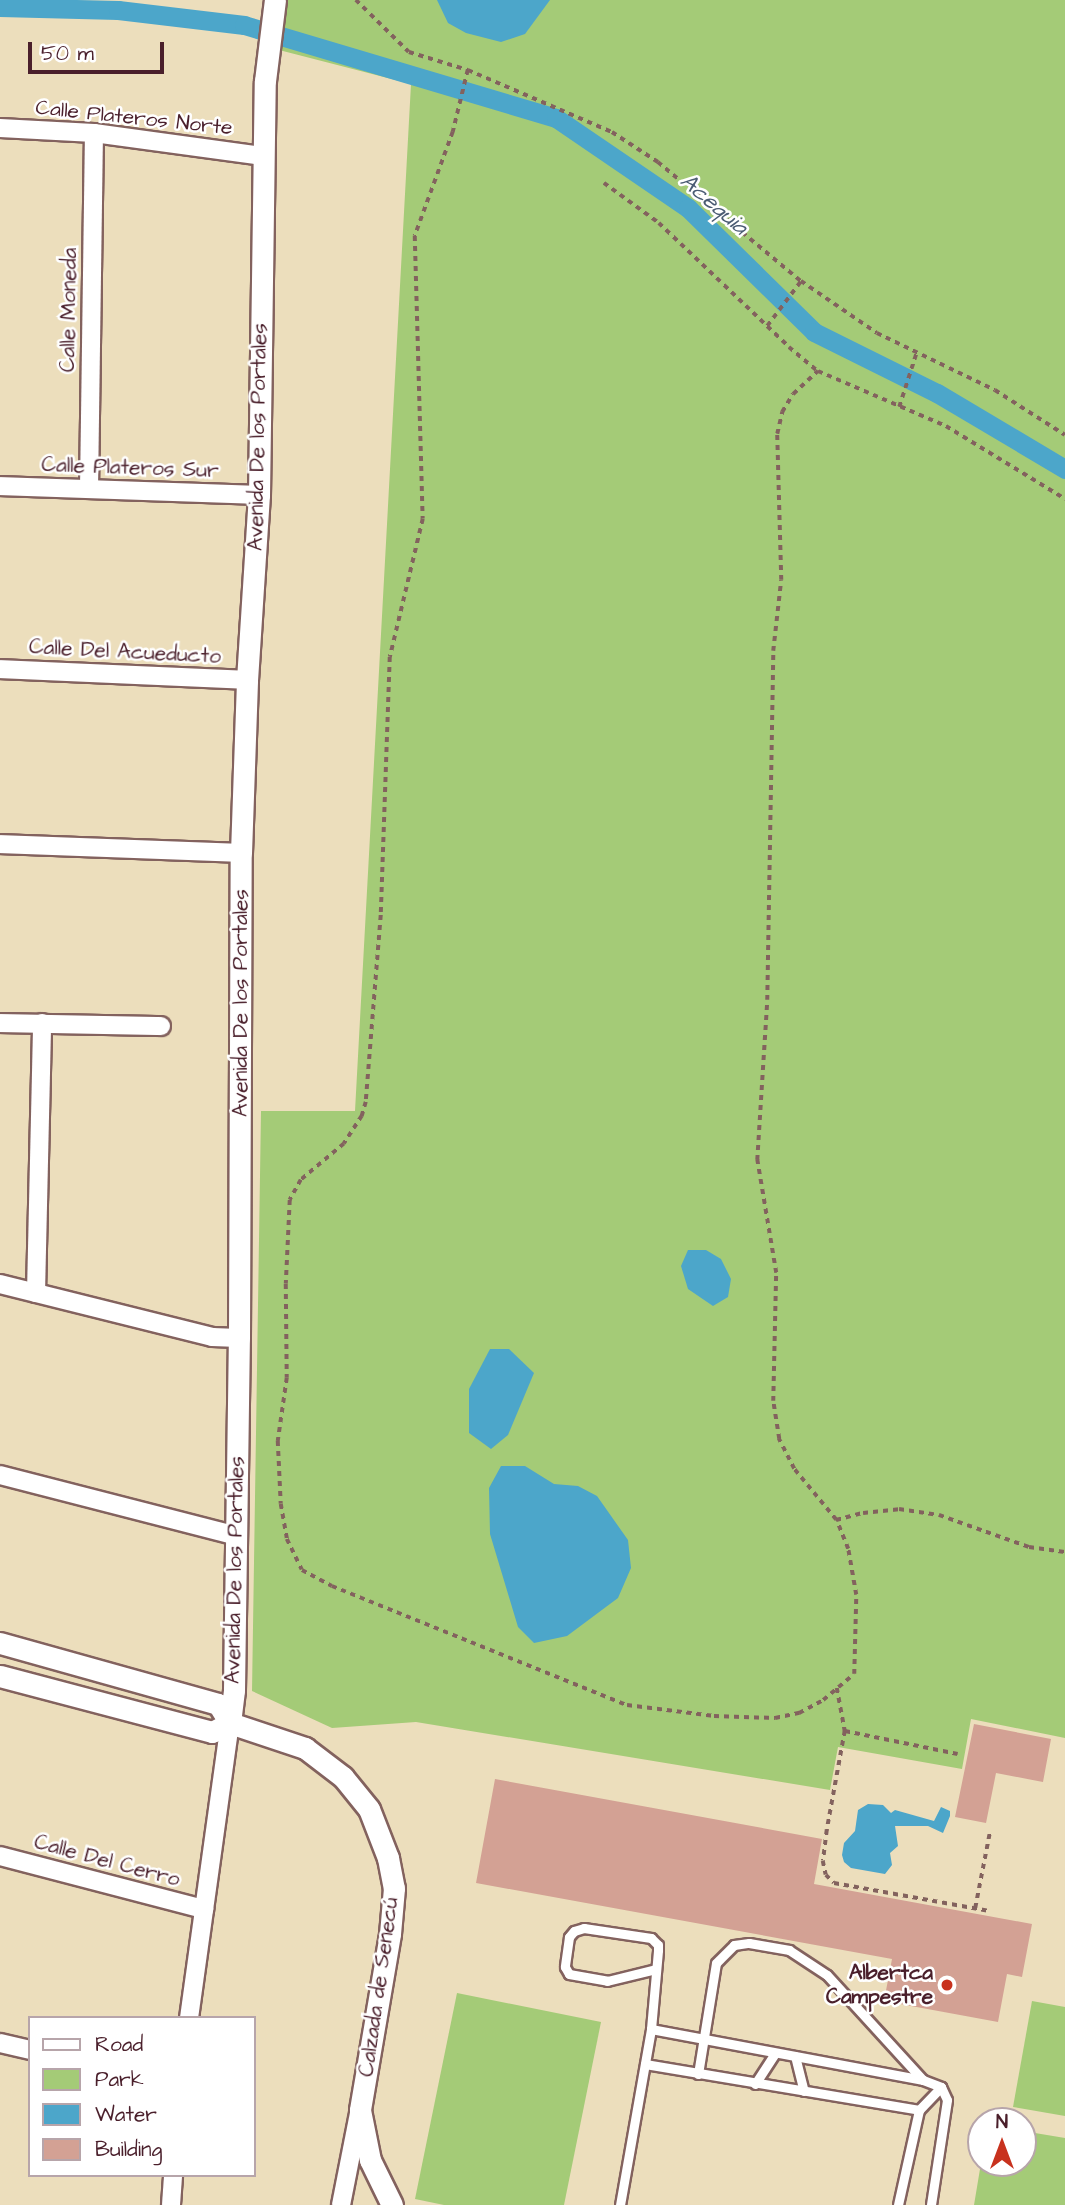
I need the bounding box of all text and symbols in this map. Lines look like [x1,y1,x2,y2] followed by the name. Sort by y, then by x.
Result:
[32,28,168,72] scale bar
[41,39,94,68] text: 50 m
[34,95,234,141] street label: Calle Plateros Norte
[675,167,753,241] water label: Acequia
[55,248,83,372] street label: Calle Moneda
[243,323,273,551] street label: Avenida De los Portales
[41,452,219,484] street label: Calle Plateros Sur
[28,634,222,670] street label: Calle Del Acueducto
[228,889,254,1117] street label: Avenida De los Portales
[220,1456,250,1684] street label: Avenida De los Portales
[31,1829,183,1893] street label: Calle Del Cerro
[354,1896,404,2078] street label: Calzada de Senecú
[826,1960,933,2010] place label: Albertca Campestre
[939,1977,955,1993] marker: Albertca Campestre
[28,2016,256,2177] legend
[95,2030,143,2059] text: Road
[95,2065,144,2094] text: Park
[95,2100,157,2129] text: Water
[967,2107,1037,2177] north arrow
[996,2109,1008,2136] text: N
[95,2135,162,2164] text: Building

